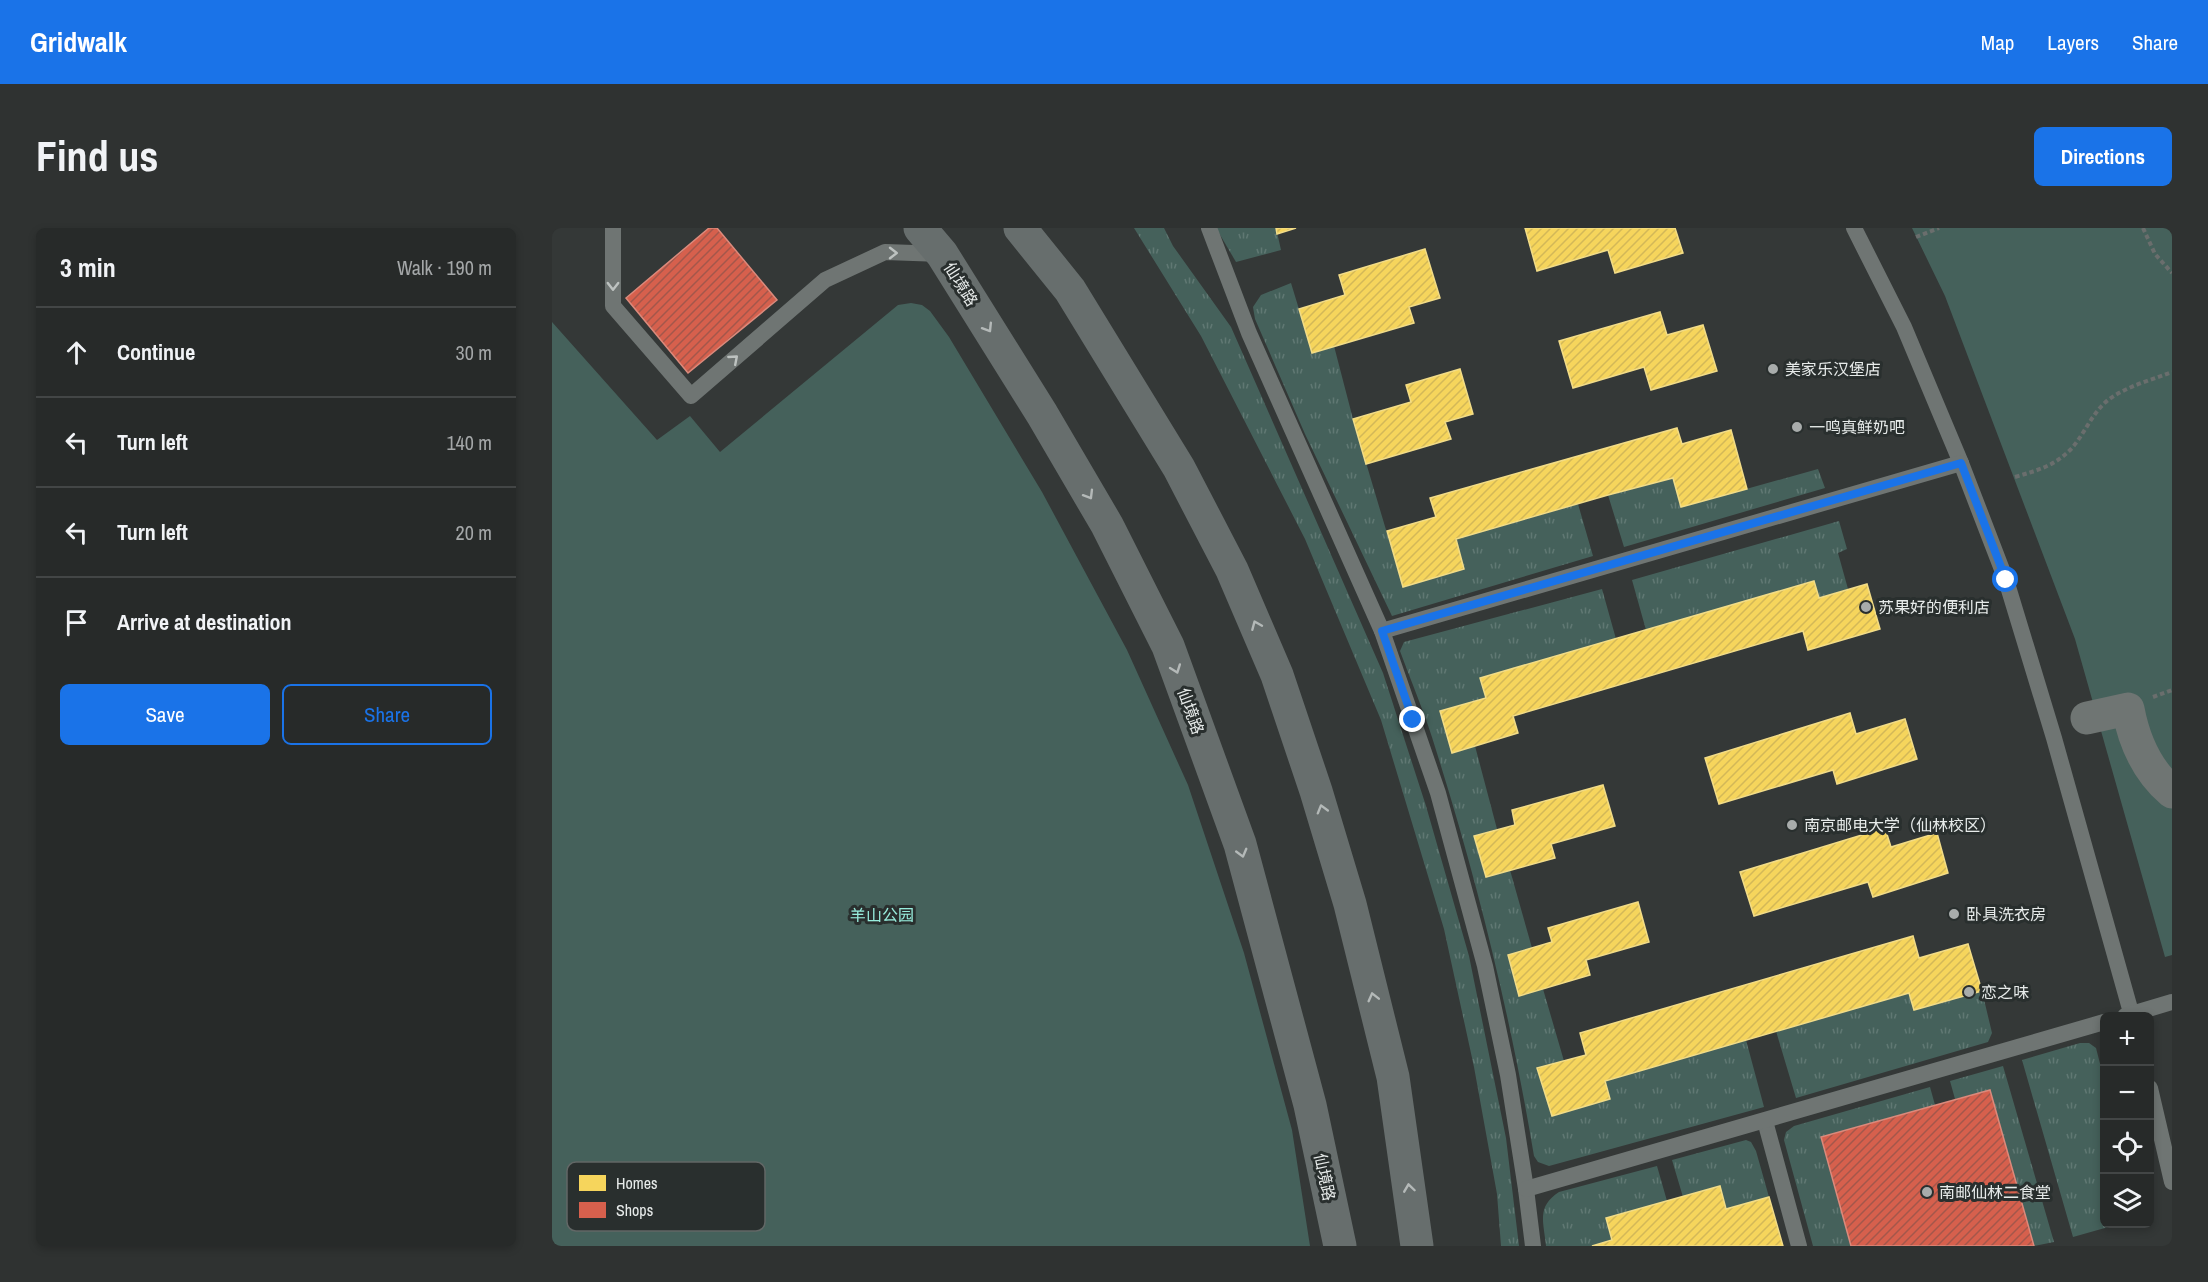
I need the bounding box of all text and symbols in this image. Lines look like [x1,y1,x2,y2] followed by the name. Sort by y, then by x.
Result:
[30,23,127,61] text: Gridwalk
[1981,28,2014,57] text: Map
[2047,28,2099,57] text: Layers
[2132,28,2178,57] text: Share
[2034,127,2172,186] button: Directions
[36,128,158,184] text: Find us
[889,246,898,259] one-way arrow
[60,250,116,285] text: 3 min
[397,254,492,281] text: Walk · 190 m
[939,258,983,310] street label: 仙境路
[607,282,619,291] one-way arrow
[981,321,992,332] one-way arrow
[60,336,93,369] icon: ahead
[117,337,195,367] text: Continue
[456,339,492,366] text: 30 m
[727,355,738,366] one-way arrow
[1785,358,1881,380] place label: 美家乐汉堡店
[1766,362,1780,376] marker: 美家乐汉堡店
[1809,416,1905,438] place label: 一鸣真鲜奶吧
[1790,420,1804,434] marker: 一鸣真鲜奶吧
[60,426,93,459] icon: left
[117,427,188,457] text: Turn left
[446,429,492,456] text: 140 m
[1082,489,1094,499] one-way arrow
[60,516,93,549] icon: left
[117,517,188,547] text: Turn left
[456,519,492,546] text: 20 m
[1992,566,2018,592] route start
[1878,596,1990,618] place label: 苏果好的便利店
[1859,600,1873,614] marker: 苏果好的便利店
[60,606,93,639] icon: arrive
[117,607,291,637] text: Arrive at destination
[1251,621,1263,632] one-way arrow
[1169,663,1182,674] one-way arrow
[60,684,270,745] button: Save
[282,684,492,745] button: Share
[1172,685,1210,737] street label: 仙境路
[1399,706,1425,732] route end
[1317,804,1329,815] one-way arrow
[1804,814,1996,836] place label: 南京邮电大学（仙林校区）
[1785,818,1799,832] marker: 南京邮电大学（仙林校区）
[1235,847,1247,857] one-way arrow
[1966,903,2046,925] place label: 卧具洗衣房
[850,904,914,926] park label: 羊山公园
[1947,907,1961,921] marker: 卧具洗衣房
[1981,981,2029,1003] place label: 恋之味
[1962,985,1976,999] marker: 恋之味
[1367,992,1380,1002] one-way arrow
[2100,1012,2154,1228] map controls
[2100,1012,2154,1066] button: +
[2100,1066,2154,1120] button: −
[2100,1120,2154,1174] button: locate
[1309,1151,1341,1203] street label: 仙境路
[567,1162,765,1231] legend
[616,1172,658,1194] text: Homes
[2100,1174,2154,1228] button: layers
[1939,1181,2051,1203] place label: 南邮仙林二食堂
[1404,1183,1416,1193] one-way arrow
[1920,1185,1934,1199] marker: 南邮仙林二食堂
[616,1199,653,1221] text: Shops

